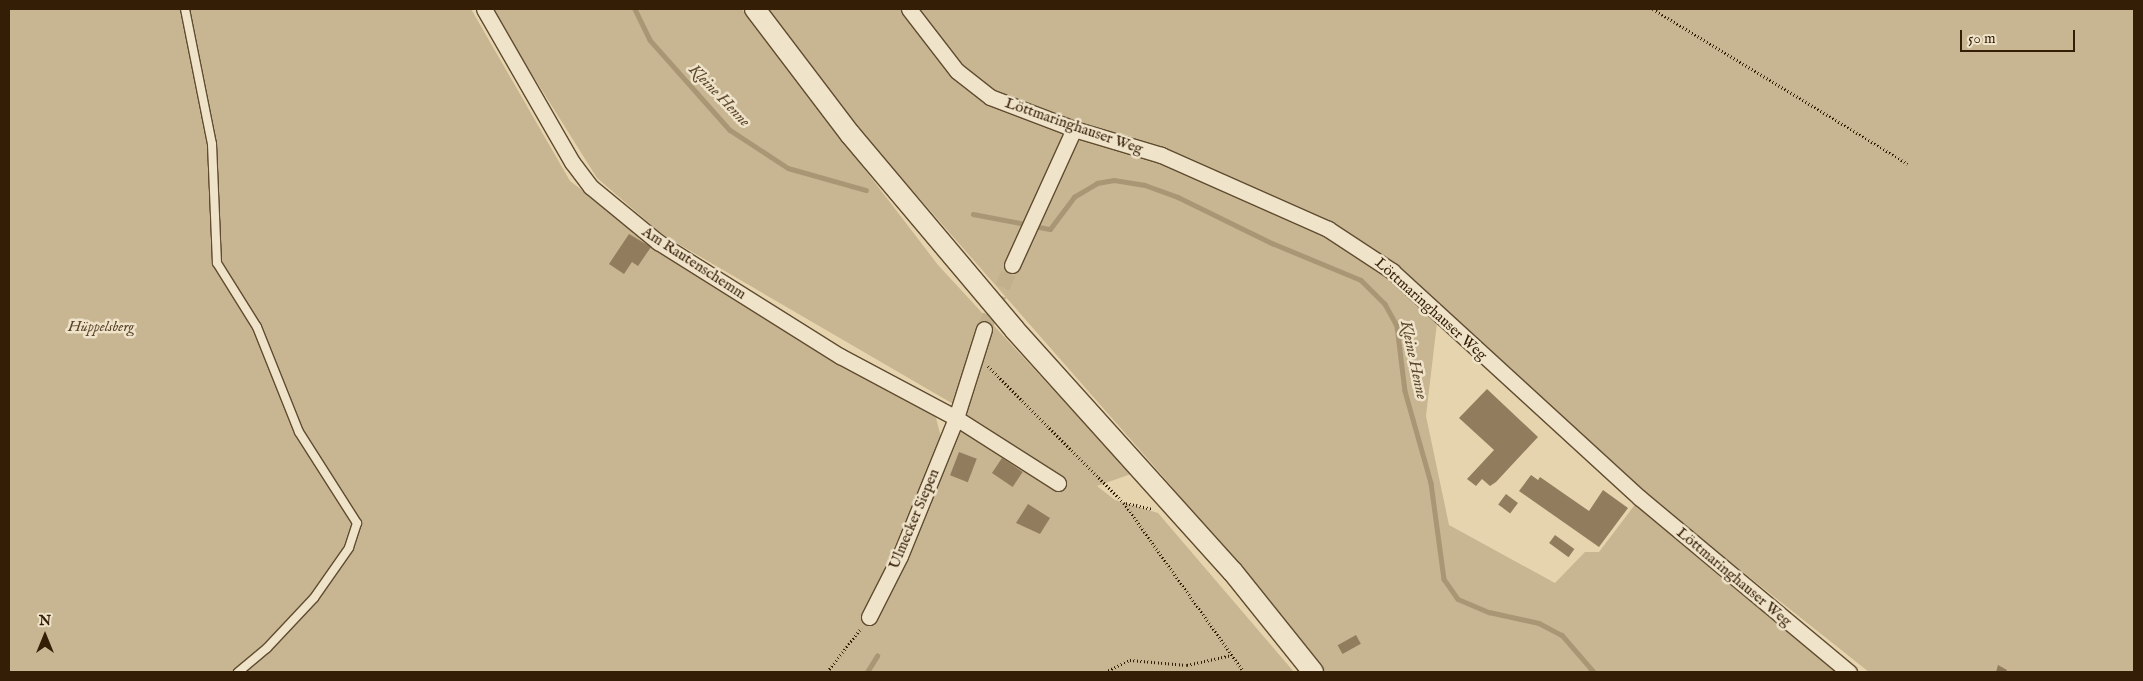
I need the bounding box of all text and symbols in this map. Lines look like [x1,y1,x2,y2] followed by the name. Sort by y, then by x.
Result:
[1963,20,2078,52] scale bar
[1968,29,1996,48] text: 50 m
[684,61,754,131] water label: Kleine Henne
[1003,94,1145,158] street label: Löttmaringhauser Weg
[639,223,749,303] street label: Am Rautenschemm
[1371,254,1491,364] street label: Löttmaringhauser Weg
[68,318,134,336] park label: Hüppelsberg
[1395,319,1431,401] water label: Kleine Henne
[885,466,943,572] street label: Ulmecker Siepen
[1673,524,1795,630] street label: Löttmaringhauser Weg
[20,611,70,661] north arrow
[39,612,51,630] text: N

